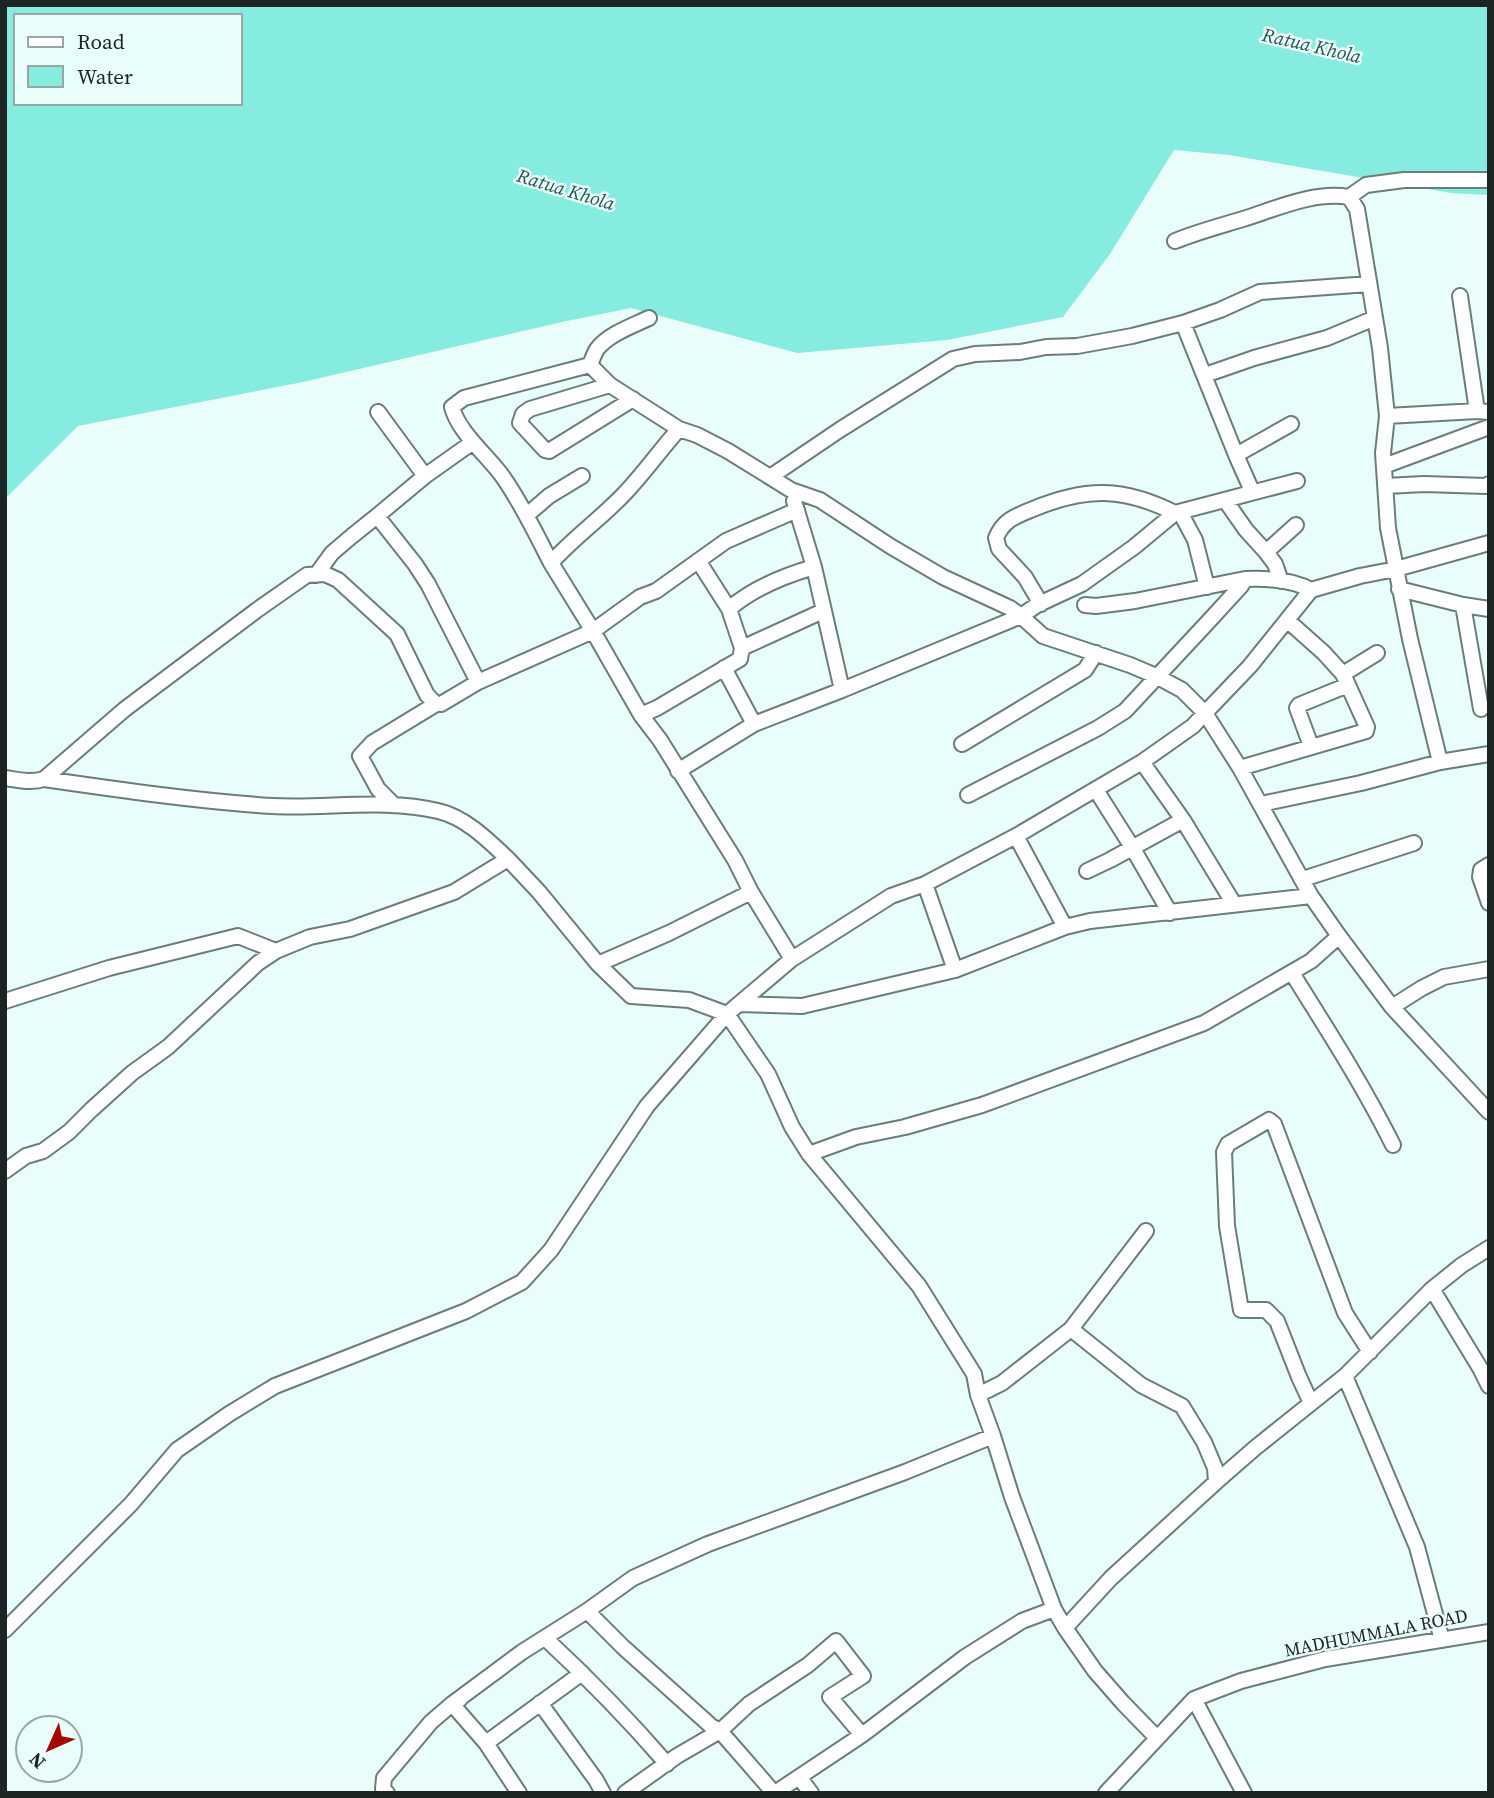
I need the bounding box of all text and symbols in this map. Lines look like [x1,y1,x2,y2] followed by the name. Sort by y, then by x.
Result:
[14,14,242,105] legend
[1259,21,1364,69] water label: Ratua Khola
[77,27,125,56] text: Road
[77,62,133,91] text: Water
[513,162,618,216] water label: Ratua Khola
[1282,1602,1470,1663] street label: MADHUMMALA ROAD
[14,1714,84,1784] north arrow
[23,1747,51,1775] text: N

